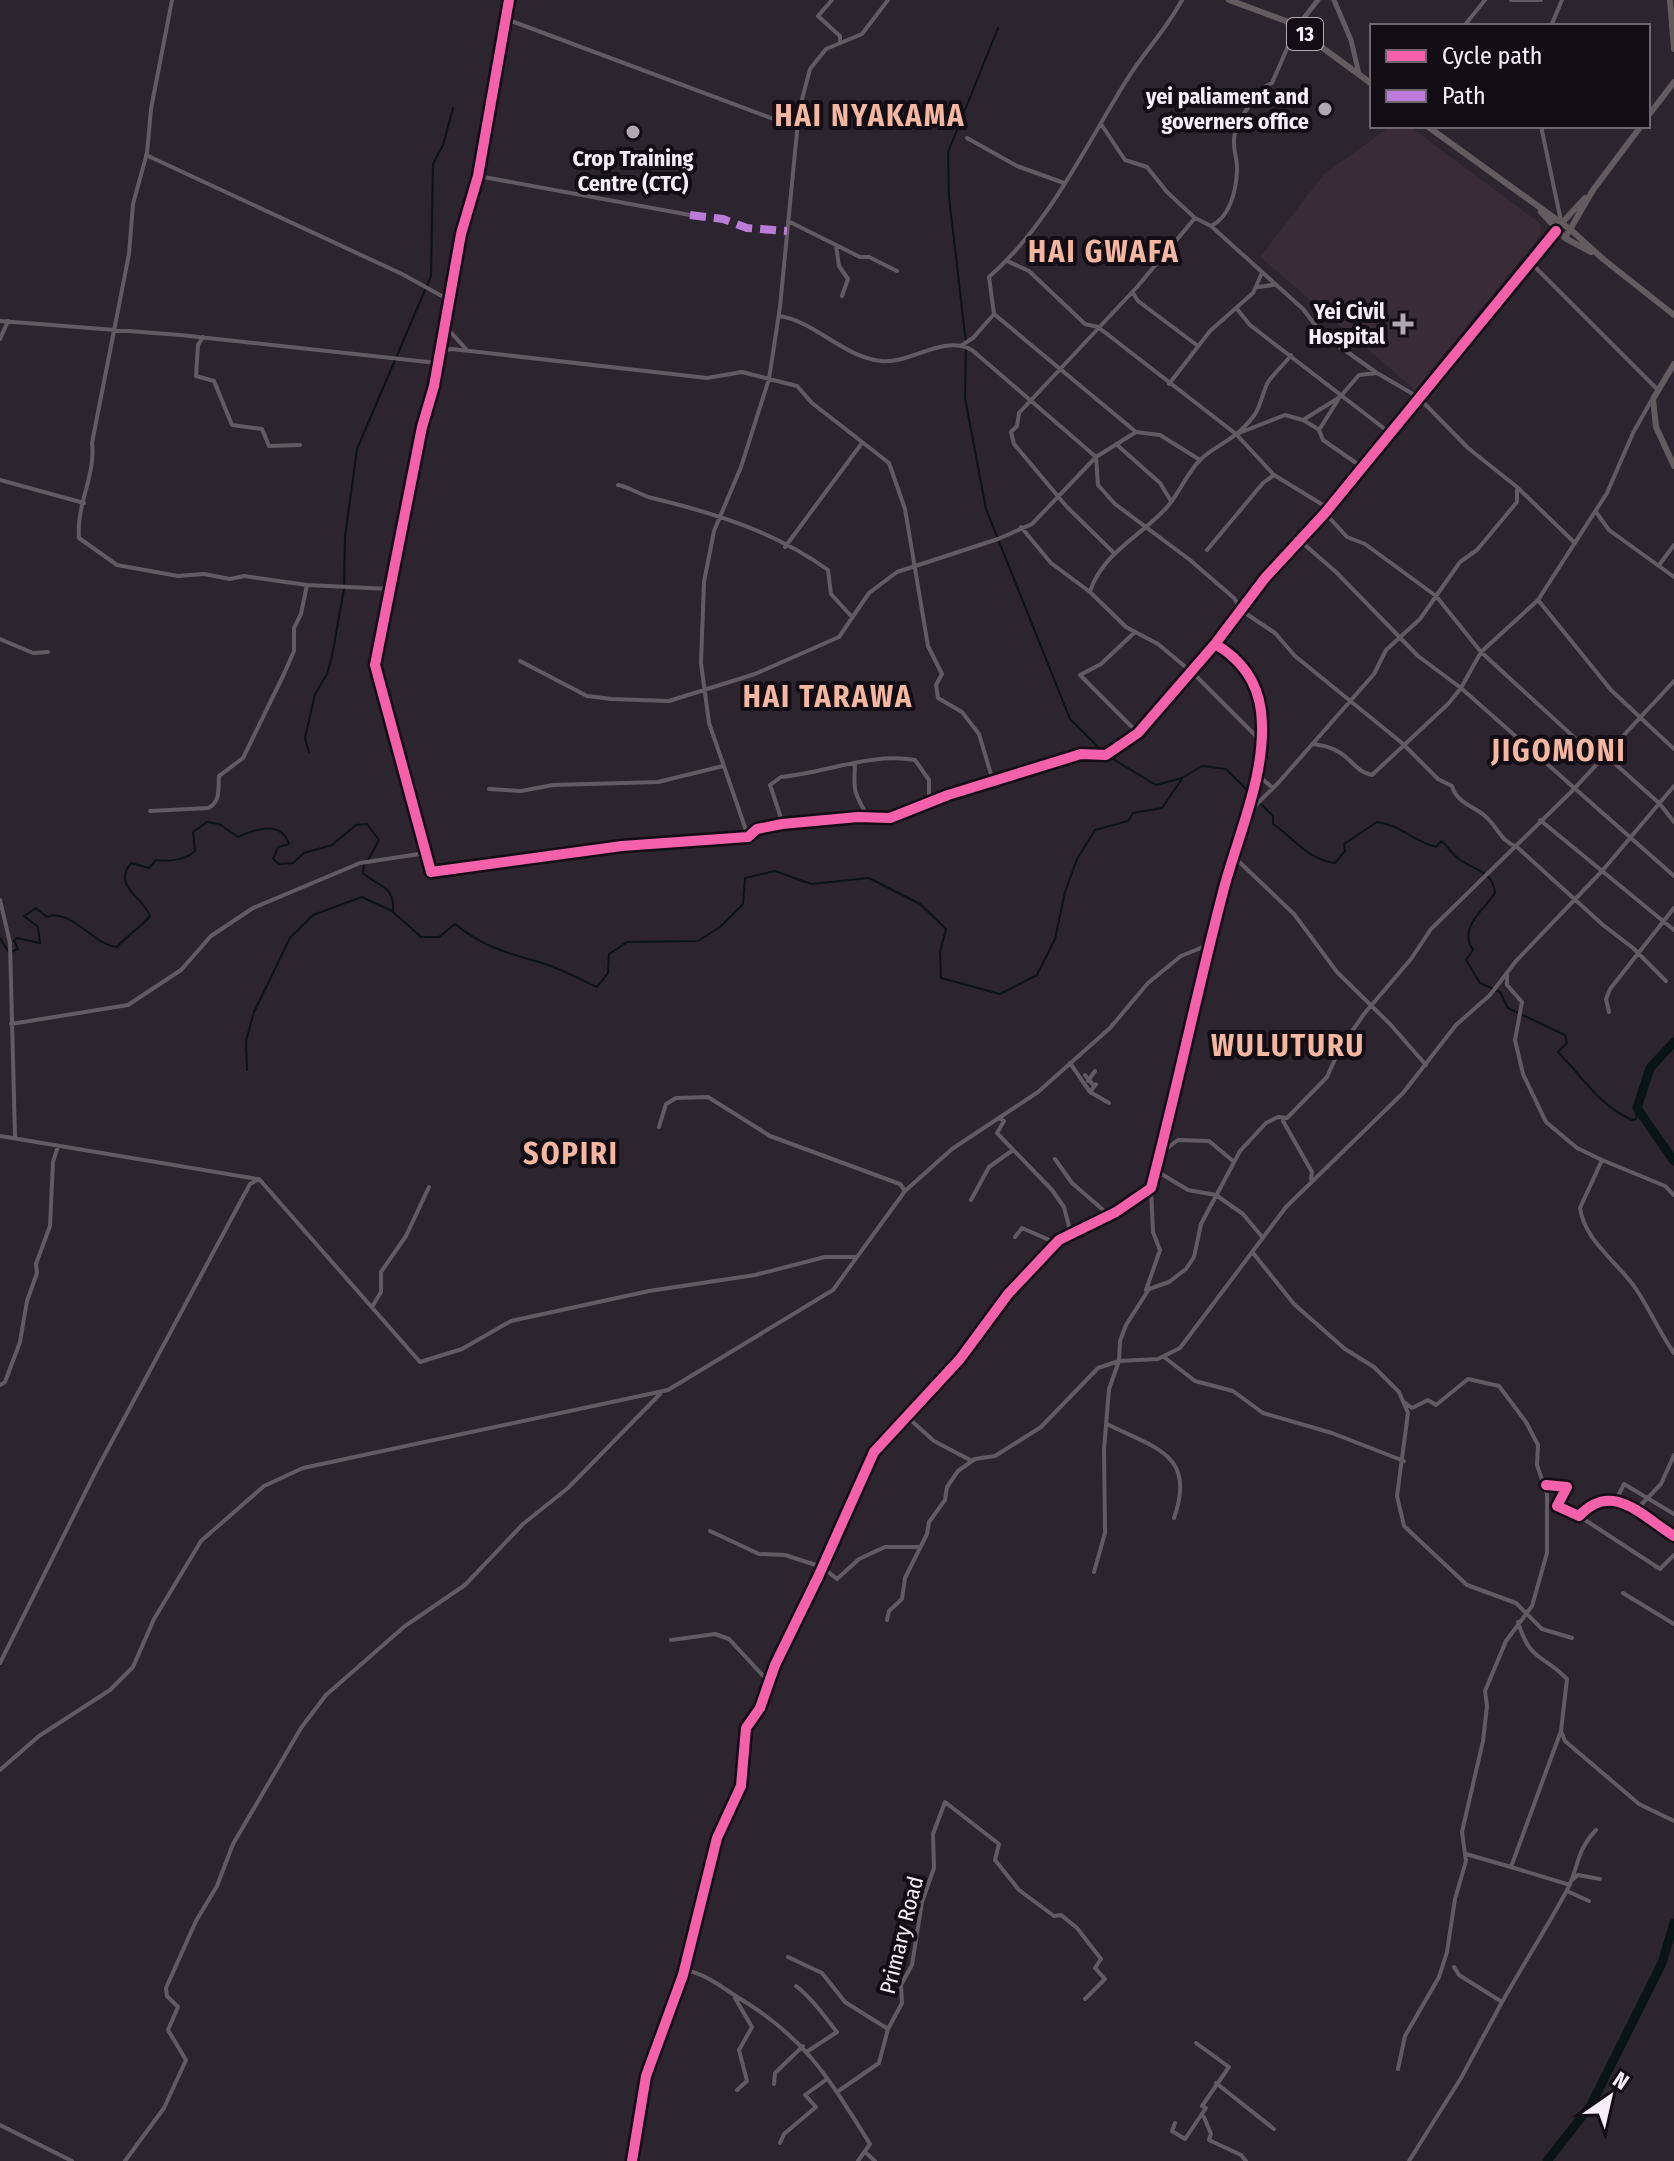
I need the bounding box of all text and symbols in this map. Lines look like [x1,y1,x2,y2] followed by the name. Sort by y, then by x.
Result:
[1287,18,1323,50] road number: 13
[1370,24,1650,128] legend
[1442,42,1542,70] text: Cycle path
[1442,82,1486,110] text: Path
[1145,83,1309,135] place label: yei paliament and governers office
[774,98,966,134] district label: HAI NYAKAMA
[1316,100,1334,118] marker: yei paliament and governers office
[624,123,642,141] marker: Crop Training Centre (CTC)
[573,145,693,197] place label: Crop Training Centre (CTC)
[1028,234,1180,270] district label: HAI GWAFA
[1308,298,1386,350] place label: Yei Civil Hospital
[1392,313,1414,335] marker: Yei Civil Hospital
[743,679,913,715] district label: HAI TARAWA
[1490,733,1627,769] district label: JIGOMONI
[1211,1028,1365,1064] district label: WULUTURU
[523,1136,619,1172] district label: SOPIRI
[874,1874,929,1997] street label: Primary Road
[1570,2057,1650,2137] north arrow
[1608,2066,1634,2096] text: N

